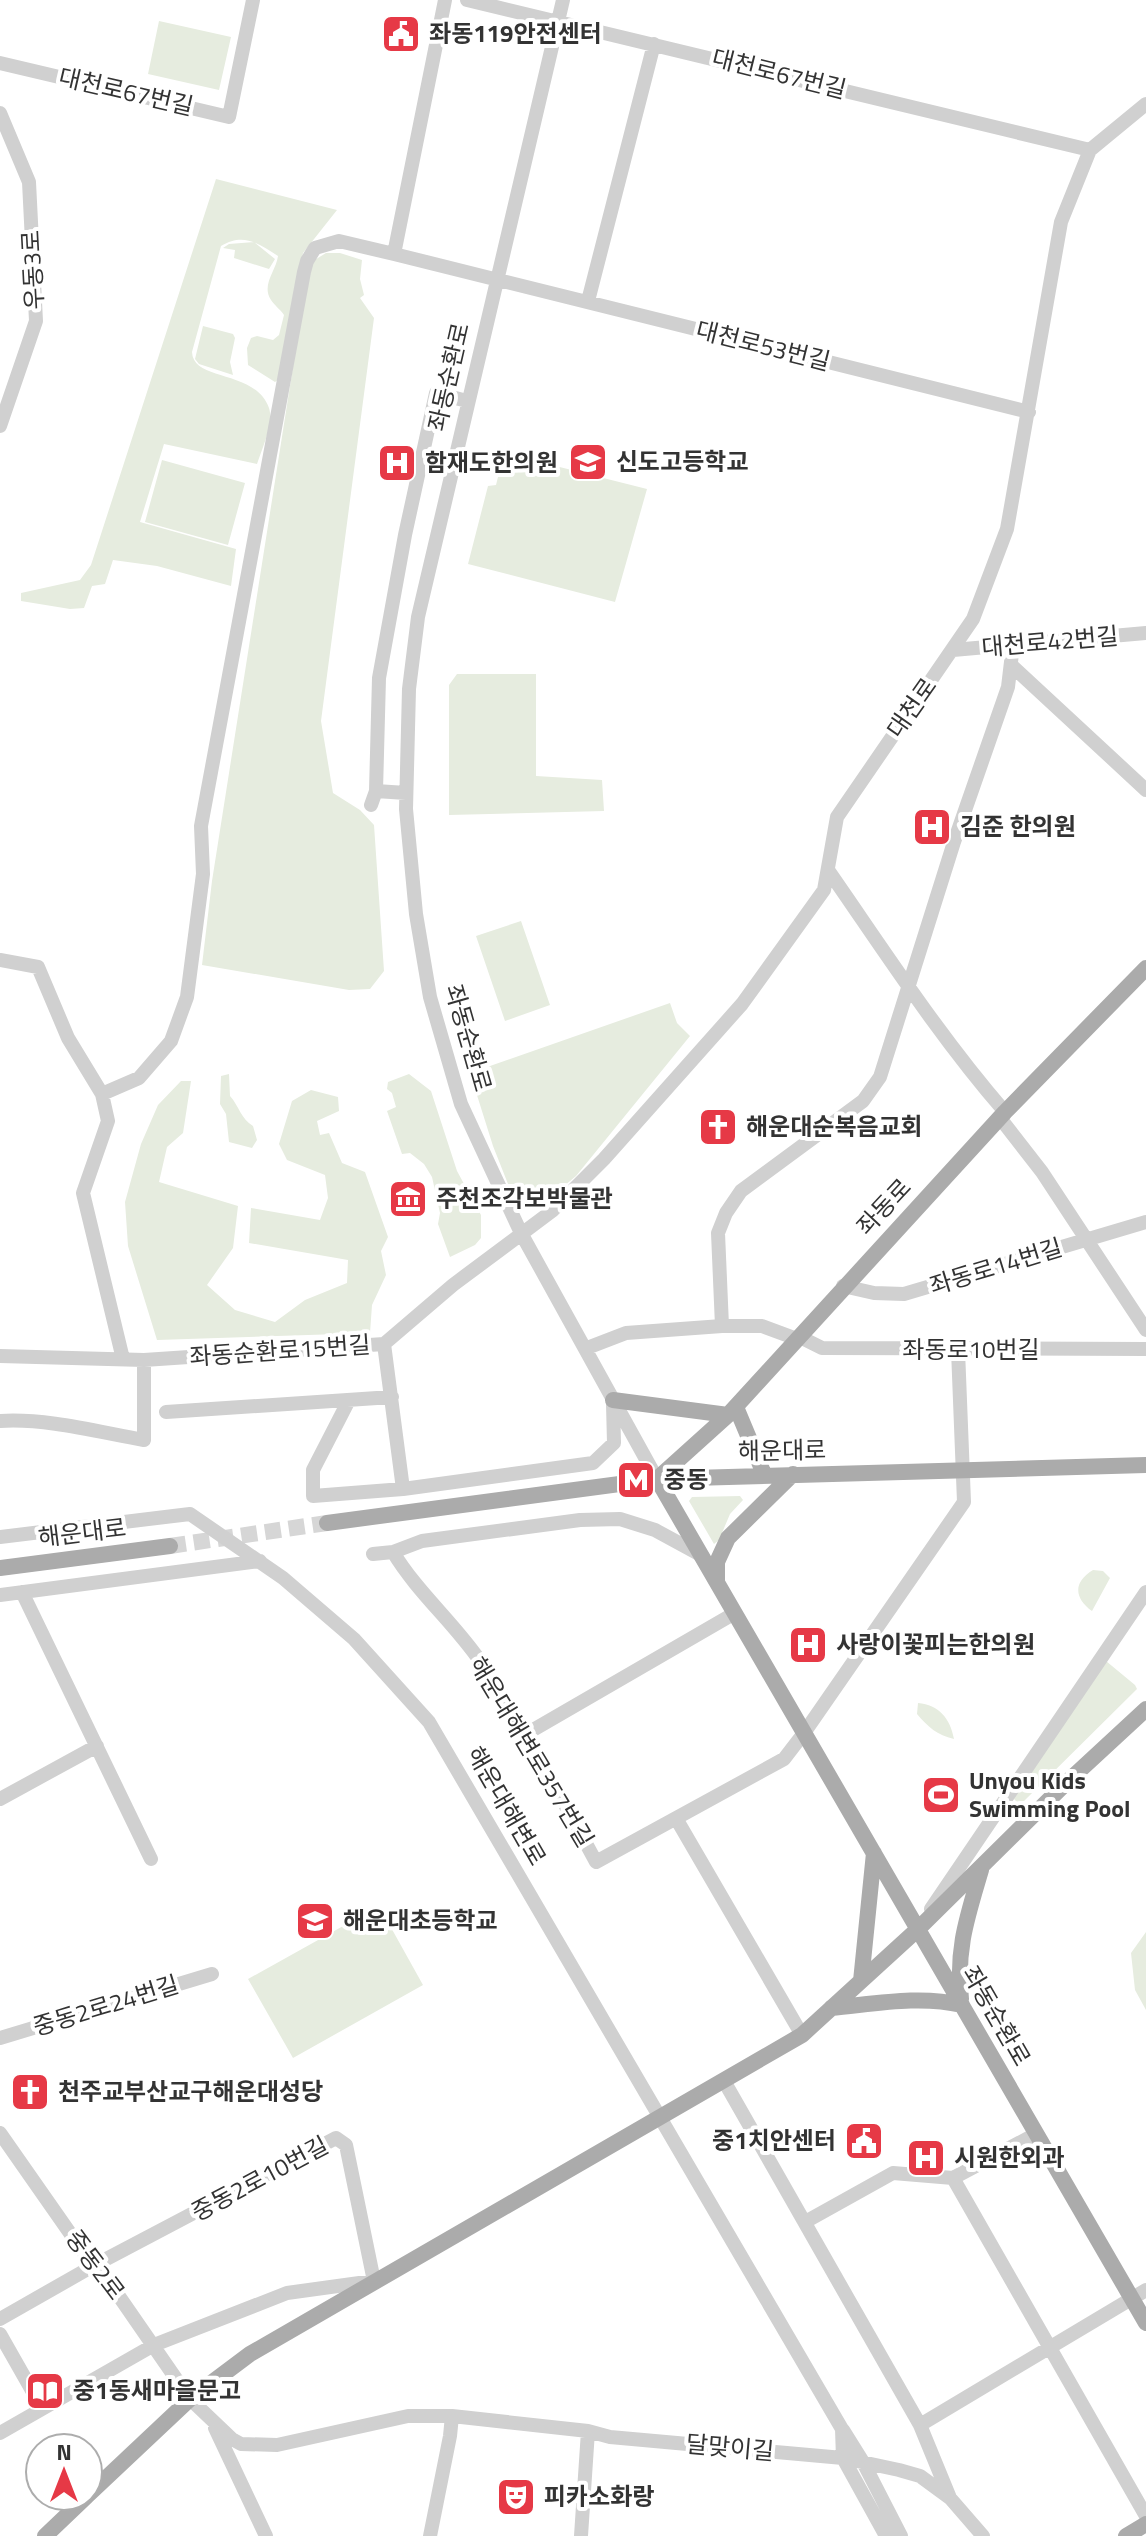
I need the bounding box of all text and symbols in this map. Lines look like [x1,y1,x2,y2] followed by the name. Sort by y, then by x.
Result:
[380,13,422,55] public building icon: 좌동119안전센터
[429,15,602,51] place label: 좌동119안전센터
[708,39,850,107] street label: 대천로67번길
[55,58,197,124] street label: 대천로67번길
[12,229,52,311] street label: 우동3로
[692,311,834,379] street label: 대천로53번길
[418,319,478,435] street label: 좌동순환로
[567,441,609,483] school or university icon: 신도고등학교
[376,442,418,484] hospital icon: 함재도한의원
[616,443,748,479] place label: 신도고등학교
[425,444,557,480] place label: 함재도한의원
[980,617,1120,665] street label: 대천로42번길
[877,670,945,745] street label: 대천로
[911,806,953,848] hospital icon: 김준 한의원
[960,808,1076,844] place label: 김준 한의원
[436,980,501,1096] street label: 좌동순환로
[697,1106,739,1148] church icon: 해운대순복음교회
[746,1108,923,1144] place label: 해운대순복음교회
[848,1170,919,1243] street label: 좌동로
[387,1178,429,1220] museum icon: 주천조각보박물관
[436,1180,613,1216] place label: 주천조각보박물관
[925,1229,1067,1303] street label: 좌동로14번길
[188,1326,372,1374] street label: 좌동순환로15번길
[902,1331,1040,1367] street label: 좌동로10번길
[738,1431,826,1469] street label: 해운대로
[615,1459,657,1501] metro station icon: 중동
[664,1461,708,1497] place label: 중동
[36,1509,128,1555] street label: 해운대로
[787,1624,829,1666] hospital icon: 사랑이꽃피는한의원
[836,1626,1035,1662] place label: 사랑이꽃피는한의원
[463,1652,599,1852] street label: 해운대해변로357번길
[460,1741,552,1871] street label: 해운대해변로
[969,1762,1131,1826] place label: Unyou Kids Swimming Pool
[920,1774,962,1816] sports icon: Unyou Kids Swimming Pool
[294,1900,336,1942] school or university icon: 해운대초등학교
[343,1902,498,1938] place label: 해운대초등학교
[954,1959,1040,2072] street label: 좌동순환로
[28,1966,183,2044] street label: 중동2로24번길
[9,2071,51,2113] church icon: 천주교부산교구해운대성당
[58,2073,323,2109] place label: 천주교부산교구해운대성당
[843,2120,885,2162] public building icon: 중1치안센터
[712,2122,836,2158] place label: 중1치안센터
[185,2127,335,2229] street label: 중동2로10번길
[905,2137,947,2179] hospital icon: 시원한외과
[954,2139,1064,2175] place label: 시원한외과
[57,2222,134,2307] street label: 중동2로
[24,2370,66,2412] library icon: 중1동새마을문고
[73,2372,241,2408] place label: 중1동새마을문고
[685,2425,776,2469] street label: 달맞이길
[24,2432,104,2512] north arrow
[56,2435,72,2469] text: N
[495,2476,537,2518] theatre icon: 피카소화랑
[544,2478,654,2514] place label: 피카소화랑

